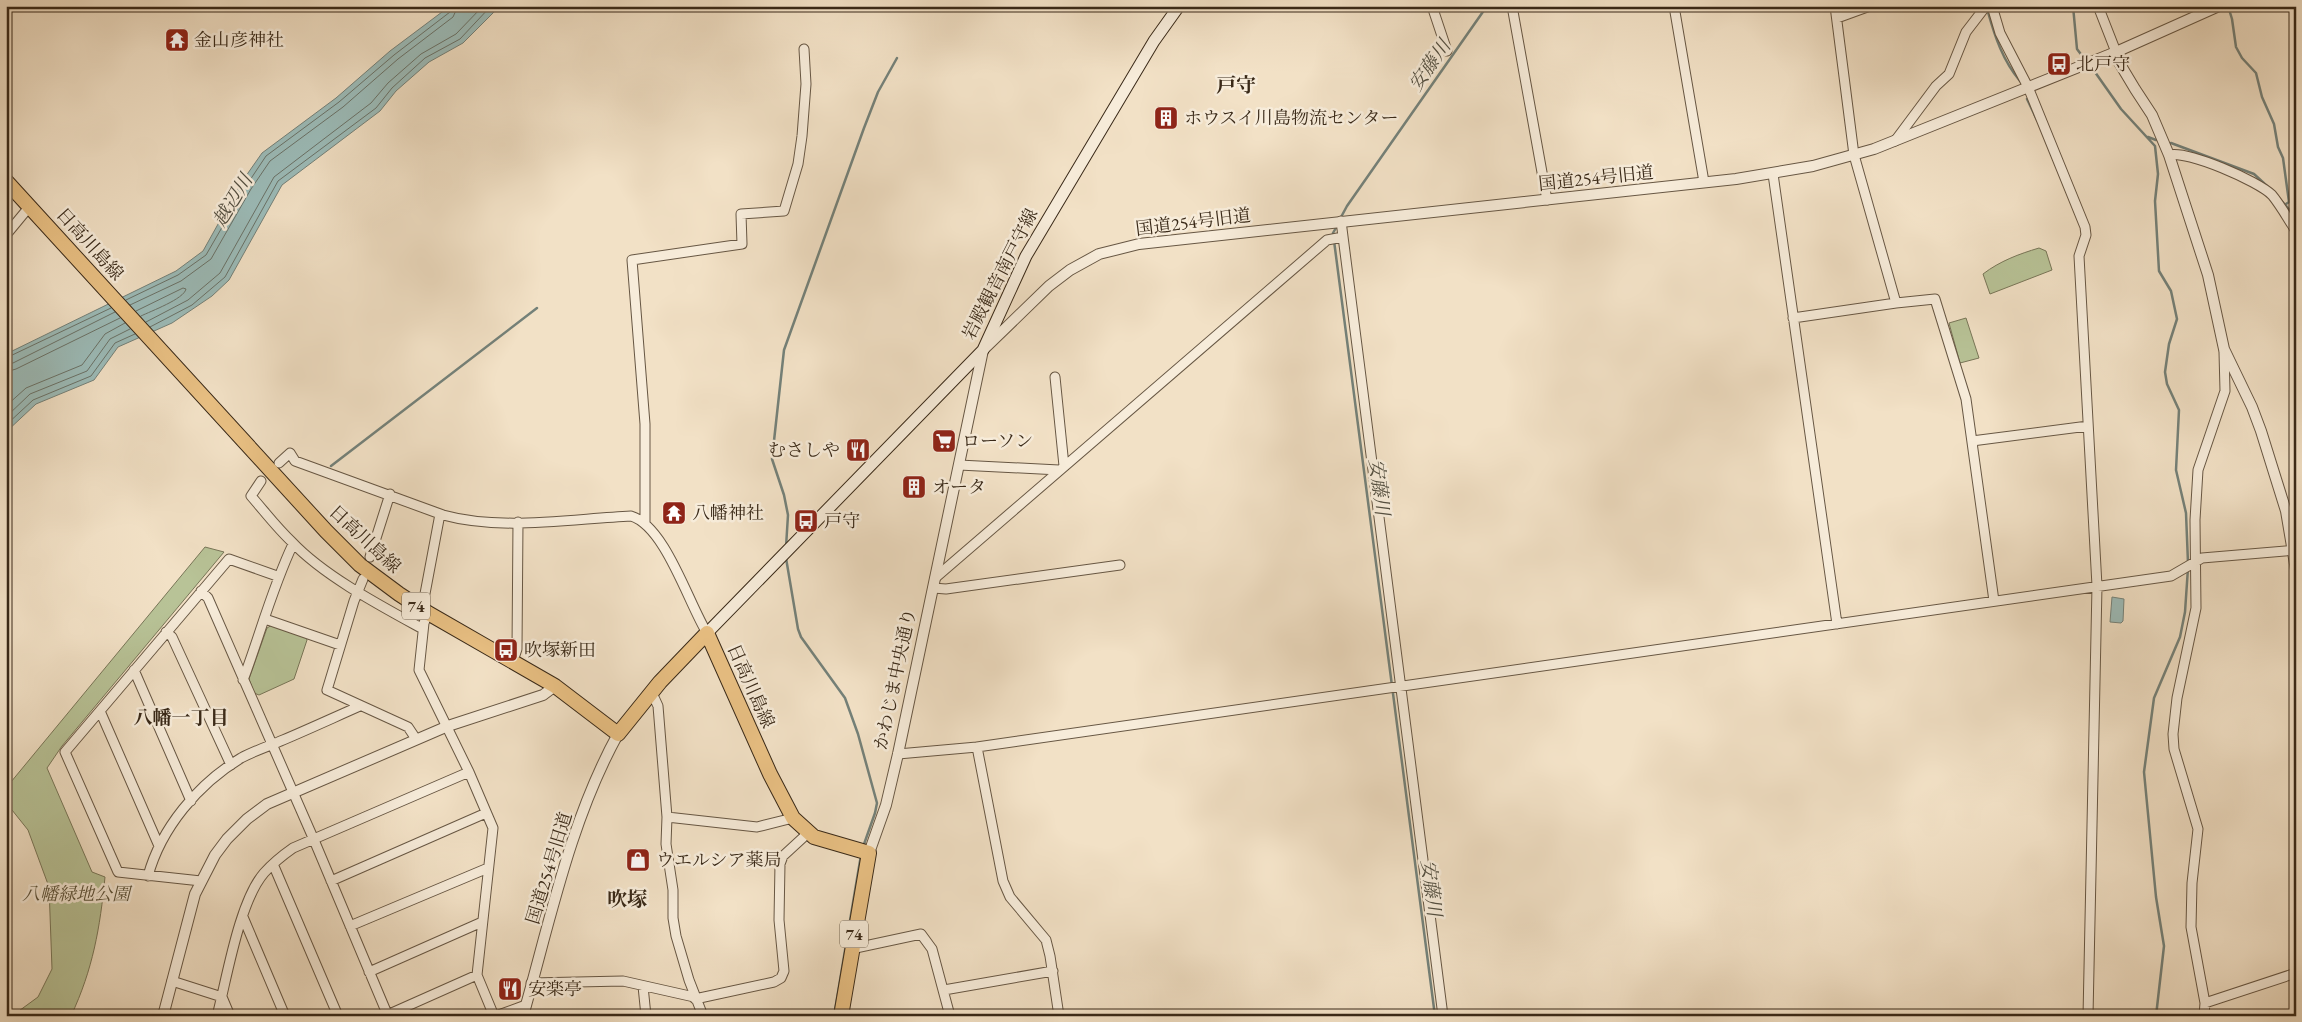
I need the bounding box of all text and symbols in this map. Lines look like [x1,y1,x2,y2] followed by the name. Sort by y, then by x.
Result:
[164,27,190,53] temple icon: 金山彦神社
[194,28,284,51] place label: 金山彦神社
[1403,33,1457,96] water label: 安藤川
[2046,51,2072,77] bus stop icon: 北戸守
[2076,52,2130,75] place label: 北戸守
[1216,72,1256,98] district label: 戸守
[1153,105,1179,131] building icon: ホウスイ川島物流センター
[1184,106,1398,129] place label: ホウスイ川島物流センター
[1537,160,1655,195] street label: 国道254号旧道
[207,168,259,231] water label: 越辺川
[52,203,129,285] street label: 日高川島線
[1134,203,1252,240] street label: 国道254号旧道
[957,204,1042,343] street label: 岩殿観音南戸守線
[931,428,957,454] supermarket icon: ローソン
[962,429,1033,452] place label: ローソン
[845,437,871,463] restaurant icon: むさしや
[768,438,840,461] place label: むさしや
[1364,457,1396,519] water label: 安藤川
[901,474,927,500] building icon: オータ
[932,475,986,498] place label: オータ
[325,500,406,578] street label: 日高川島線
[661,500,687,526] temple icon: 八幡神社
[692,501,764,524] place label: 八幡神社
[793,508,819,534] bus stop icon: 戸守
[824,509,860,532] place label: 戸守
[402,592,430,620] road number: 74
[868,606,921,752] street label: かわじま中央通り
[493,637,519,663] bus stop icon: 吹塚新田
[524,638,596,661] place label: 吹塚新田
[723,640,780,732] street label: 日高川島線
[133,705,229,730] district label: 八幡一丁目
[521,809,576,927] street label: 国道254号旧道
[625,847,651,873] shop icon: ウエルシア薬局
[656,848,782,871] place label: ウエルシア薬局
[1416,858,1448,920] water label: 安藤川
[22,882,133,905] park label: 八幡緑地公園
[607,886,647,912] district label: 吹塚
[840,921,868,948] road number: 74
[497,976,523,1002] restaurant icon: 安楽亭
[528,977,582,1000] place label: 安楽亭

